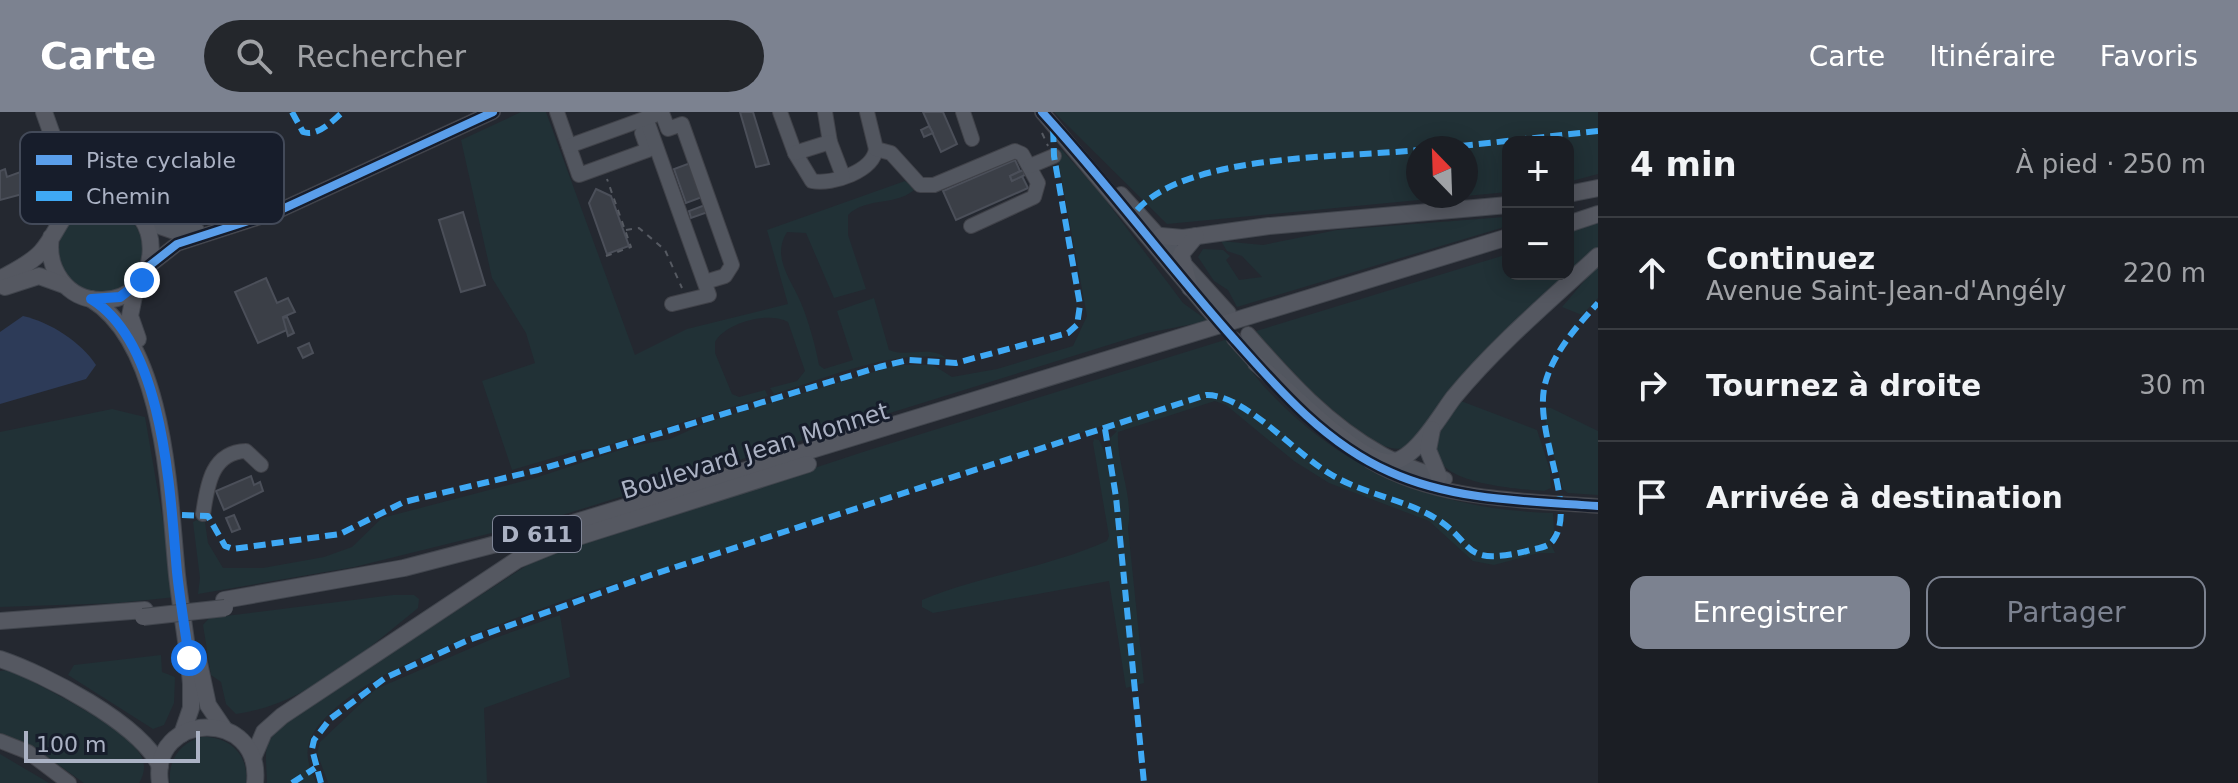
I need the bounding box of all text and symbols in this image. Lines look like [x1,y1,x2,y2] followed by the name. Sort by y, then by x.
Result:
[204,20,764,92] search box
[40,34,156,78] text: Carte
[232,34,276,78] icon: search
[296,39,466,74] text: Rechercher
[1809,40,1885,73] text: Carte
[1929,40,2056,73] text: Itinéraire
[2100,40,2198,73] text: Favoris
[20,132,284,224] legend
[1406,136,1478,208] north arrow
[1502,136,1574,280] map controls
[1502,136,1574,208] button: +
[1630,144,1737,184] text: 4 min
[86,148,236,173] text: Piste cyclable
[2016,149,2206,179] text: À pied · 250 m
[86,184,170,209] text: Chemin
[1502,208,1574,280] button: −
[1706,241,1875,276] text: Continuez
[1630,251,1674,295] icon: ahead
[2123,258,2206,288] text: 220 m
[124,262,160,298] route end
[1706,276,2067,306] text: Avenue Saint-Jean-d'Angély
[1630,363,1674,407] icon: right
[1706,368,1981,403] text: Tournez à droite
[2139,370,2206,400] text: 30 m
[618,397,892,505] street label: Boulevard Jean Monnet
[1630,475,1674,519] icon: arrive
[1706,480,2063,515] text: Arrivée à destination
[493,516,581,552] road number: D 611
[1630,576,1910,649] button: Enregistrer
[1926,576,2206,649] button: Partager
[171,640,207,676] route start
[24,727,200,763] scale bar
[36,732,106,757] text: 100 m

